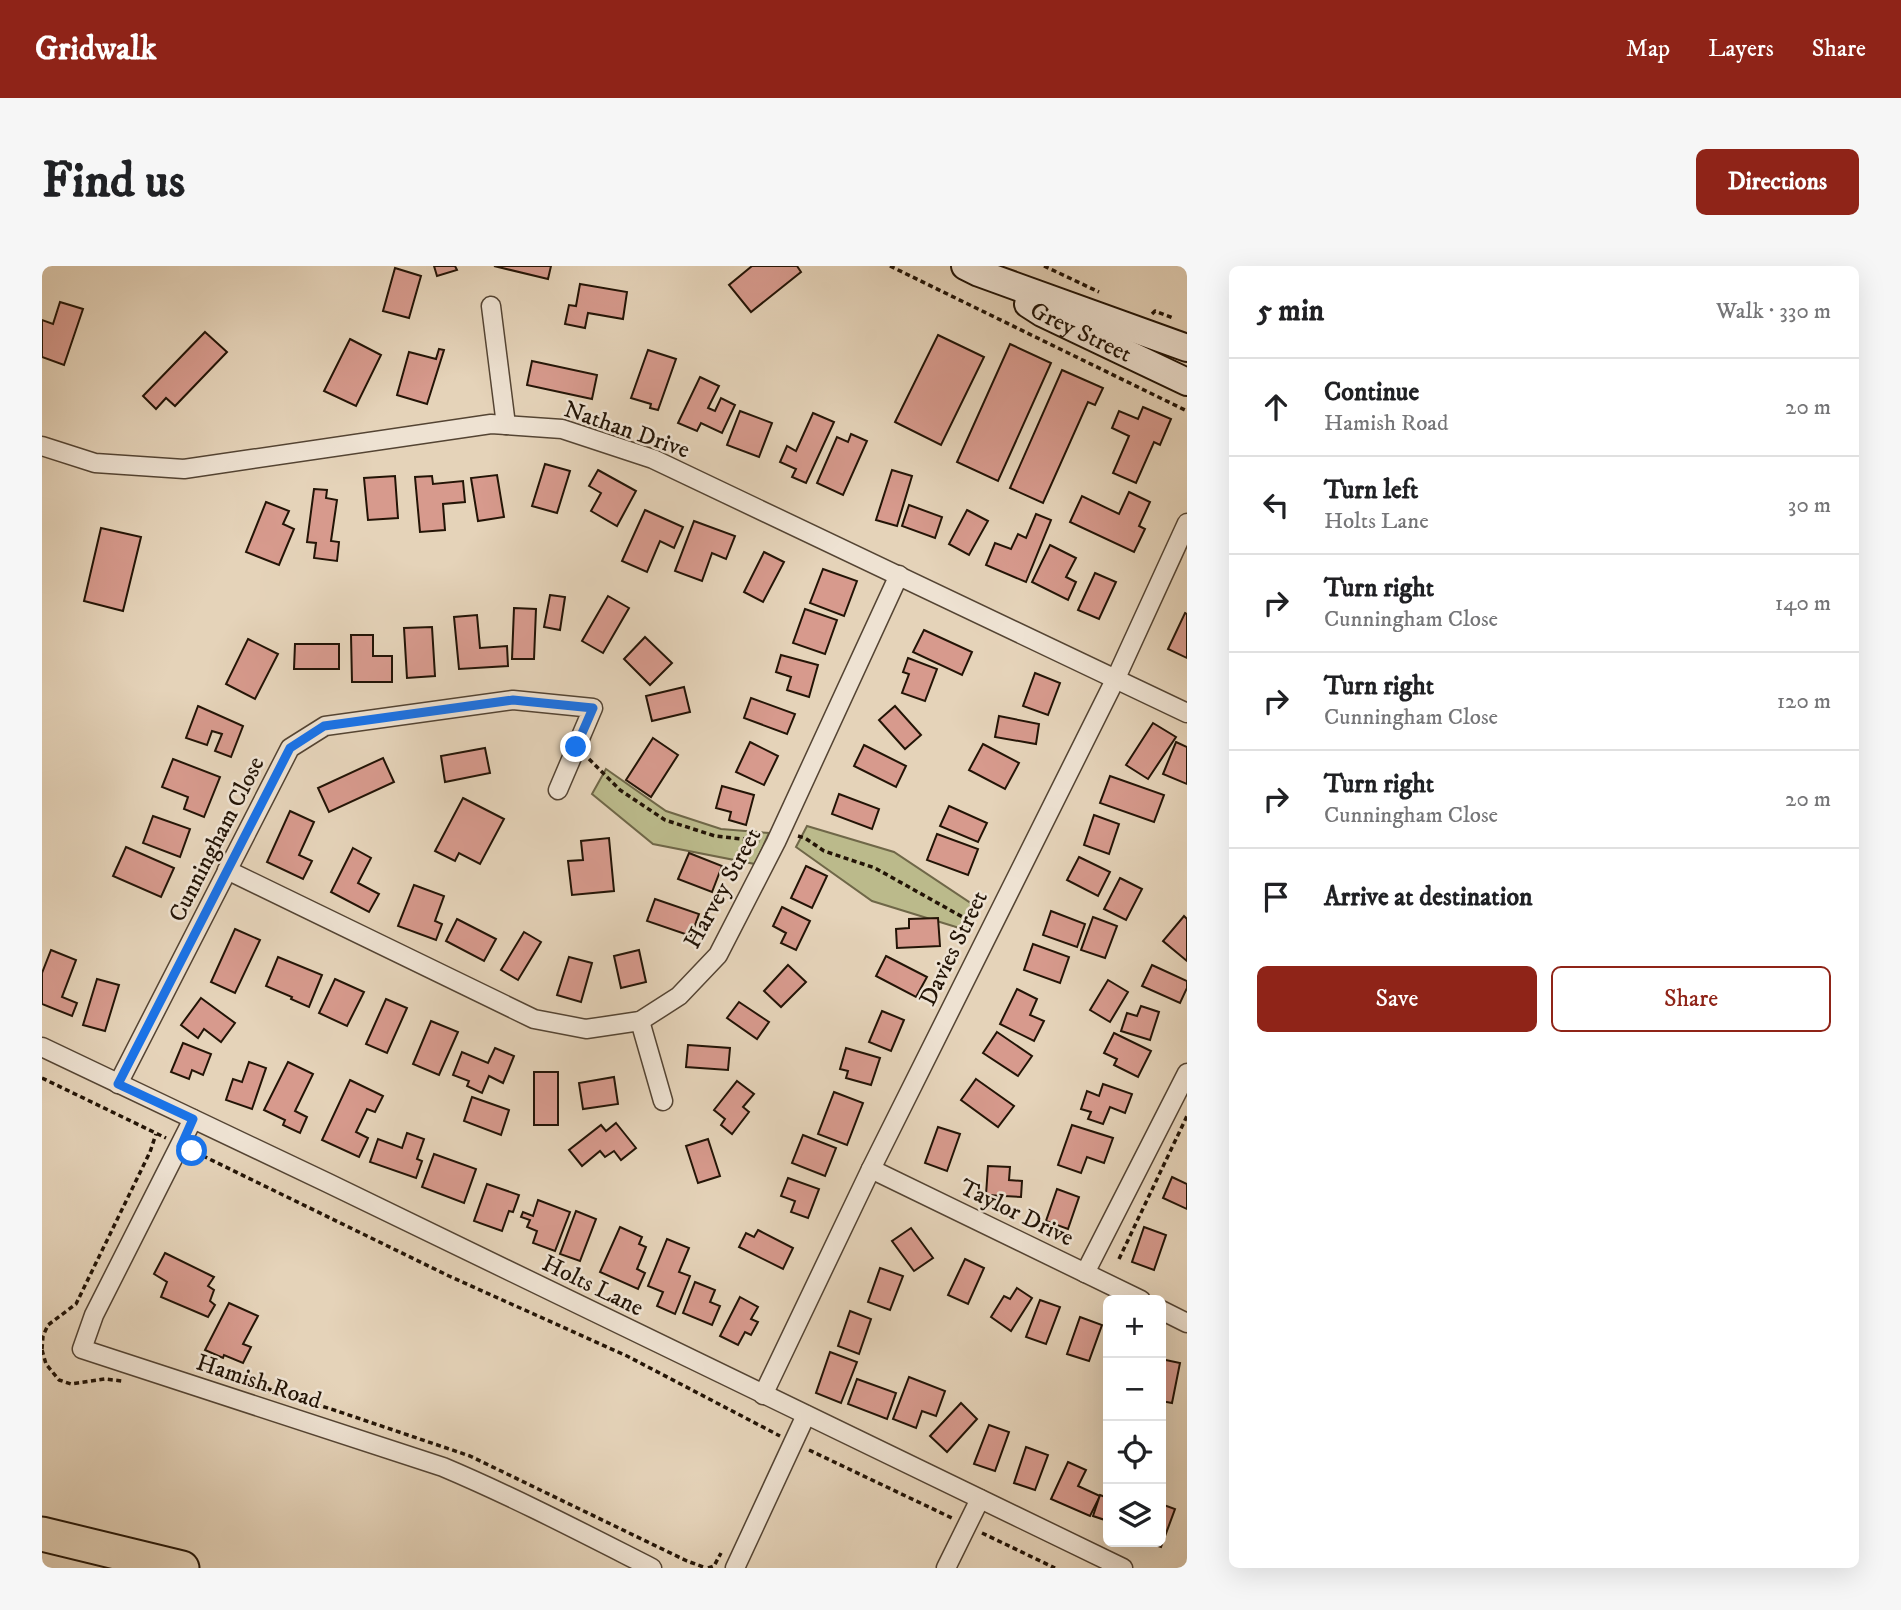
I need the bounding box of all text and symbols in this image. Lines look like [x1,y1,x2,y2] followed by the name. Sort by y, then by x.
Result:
[35,29,157,70] text: Gridwalk
[1626,34,1670,64] text: Map
[1708,34,1774,64] text: Layers
[1812,34,1866,64] text: Share
[1696,149,1859,215] button: Directions
[42,151,185,213] text: Find us
[1257,293,1324,330] text: 5 min
[1024,295,1137,370] street label: Grey Street
[1716,297,1831,326] text: Walk · 330 m
[1324,376,1419,409] text: Continue
[1257,388,1295,426] icon: ahead
[1785,393,1831,422] text: 20 m
[560,394,694,465] street label: Nathan Drive
[1324,409,1449,438] text: Hamish Road
[1324,474,1418,507] text: Turn left
[1257,486,1295,524] icon: left
[1788,491,1831,520] text: 30 m
[1324,507,1429,536] text: Holts Lane
[1324,572,1434,605] text: Turn right
[1257,584,1295,622] icon: right
[1775,589,1831,618] text: 140 m
[1324,605,1498,634] text: Cunningham Close
[1324,670,1434,703] text: Turn right
[1257,682,1295,720] icon: right
[1777,687,1831,716] text: 120 m
[1324,703,1498,732] text: Cunningham Close
[560,731,591,762] route end
[162,752,272,927] street label: Cunningham Close
[1324,768,1434,801] text: Turn right
[1257,780,1295,818] icon: right
[1785,785,1831,814] text: 20 m
[1324,801,1498,830] text: Cunningham Close
[677,823,768,954] street label: Harvey Street
[1257,878,1295,916] icon: arrive
[1324,881,1533,914] text: Arrive at destination
[913,886,995,1011] street label: Davies Street
[1257,966,1537,1032] button: Save
[1551,966,1831,1032] button: Share
[176,1135,207,1166] route start
[955,1172,1079,1253] street label: Taylor Drive
[537,1248,648,1323] street label: Holts Lane
[1103,1295,1166,1547] map controls
[1103,1295,1166,1358] button: +
[192,1348,325,1416] street label: Hamish Road
[1103,1358,1166,1421] button: −
[1103,1421,1166,1484] button: locate
[1103,1484,1166,1547] button: layers

